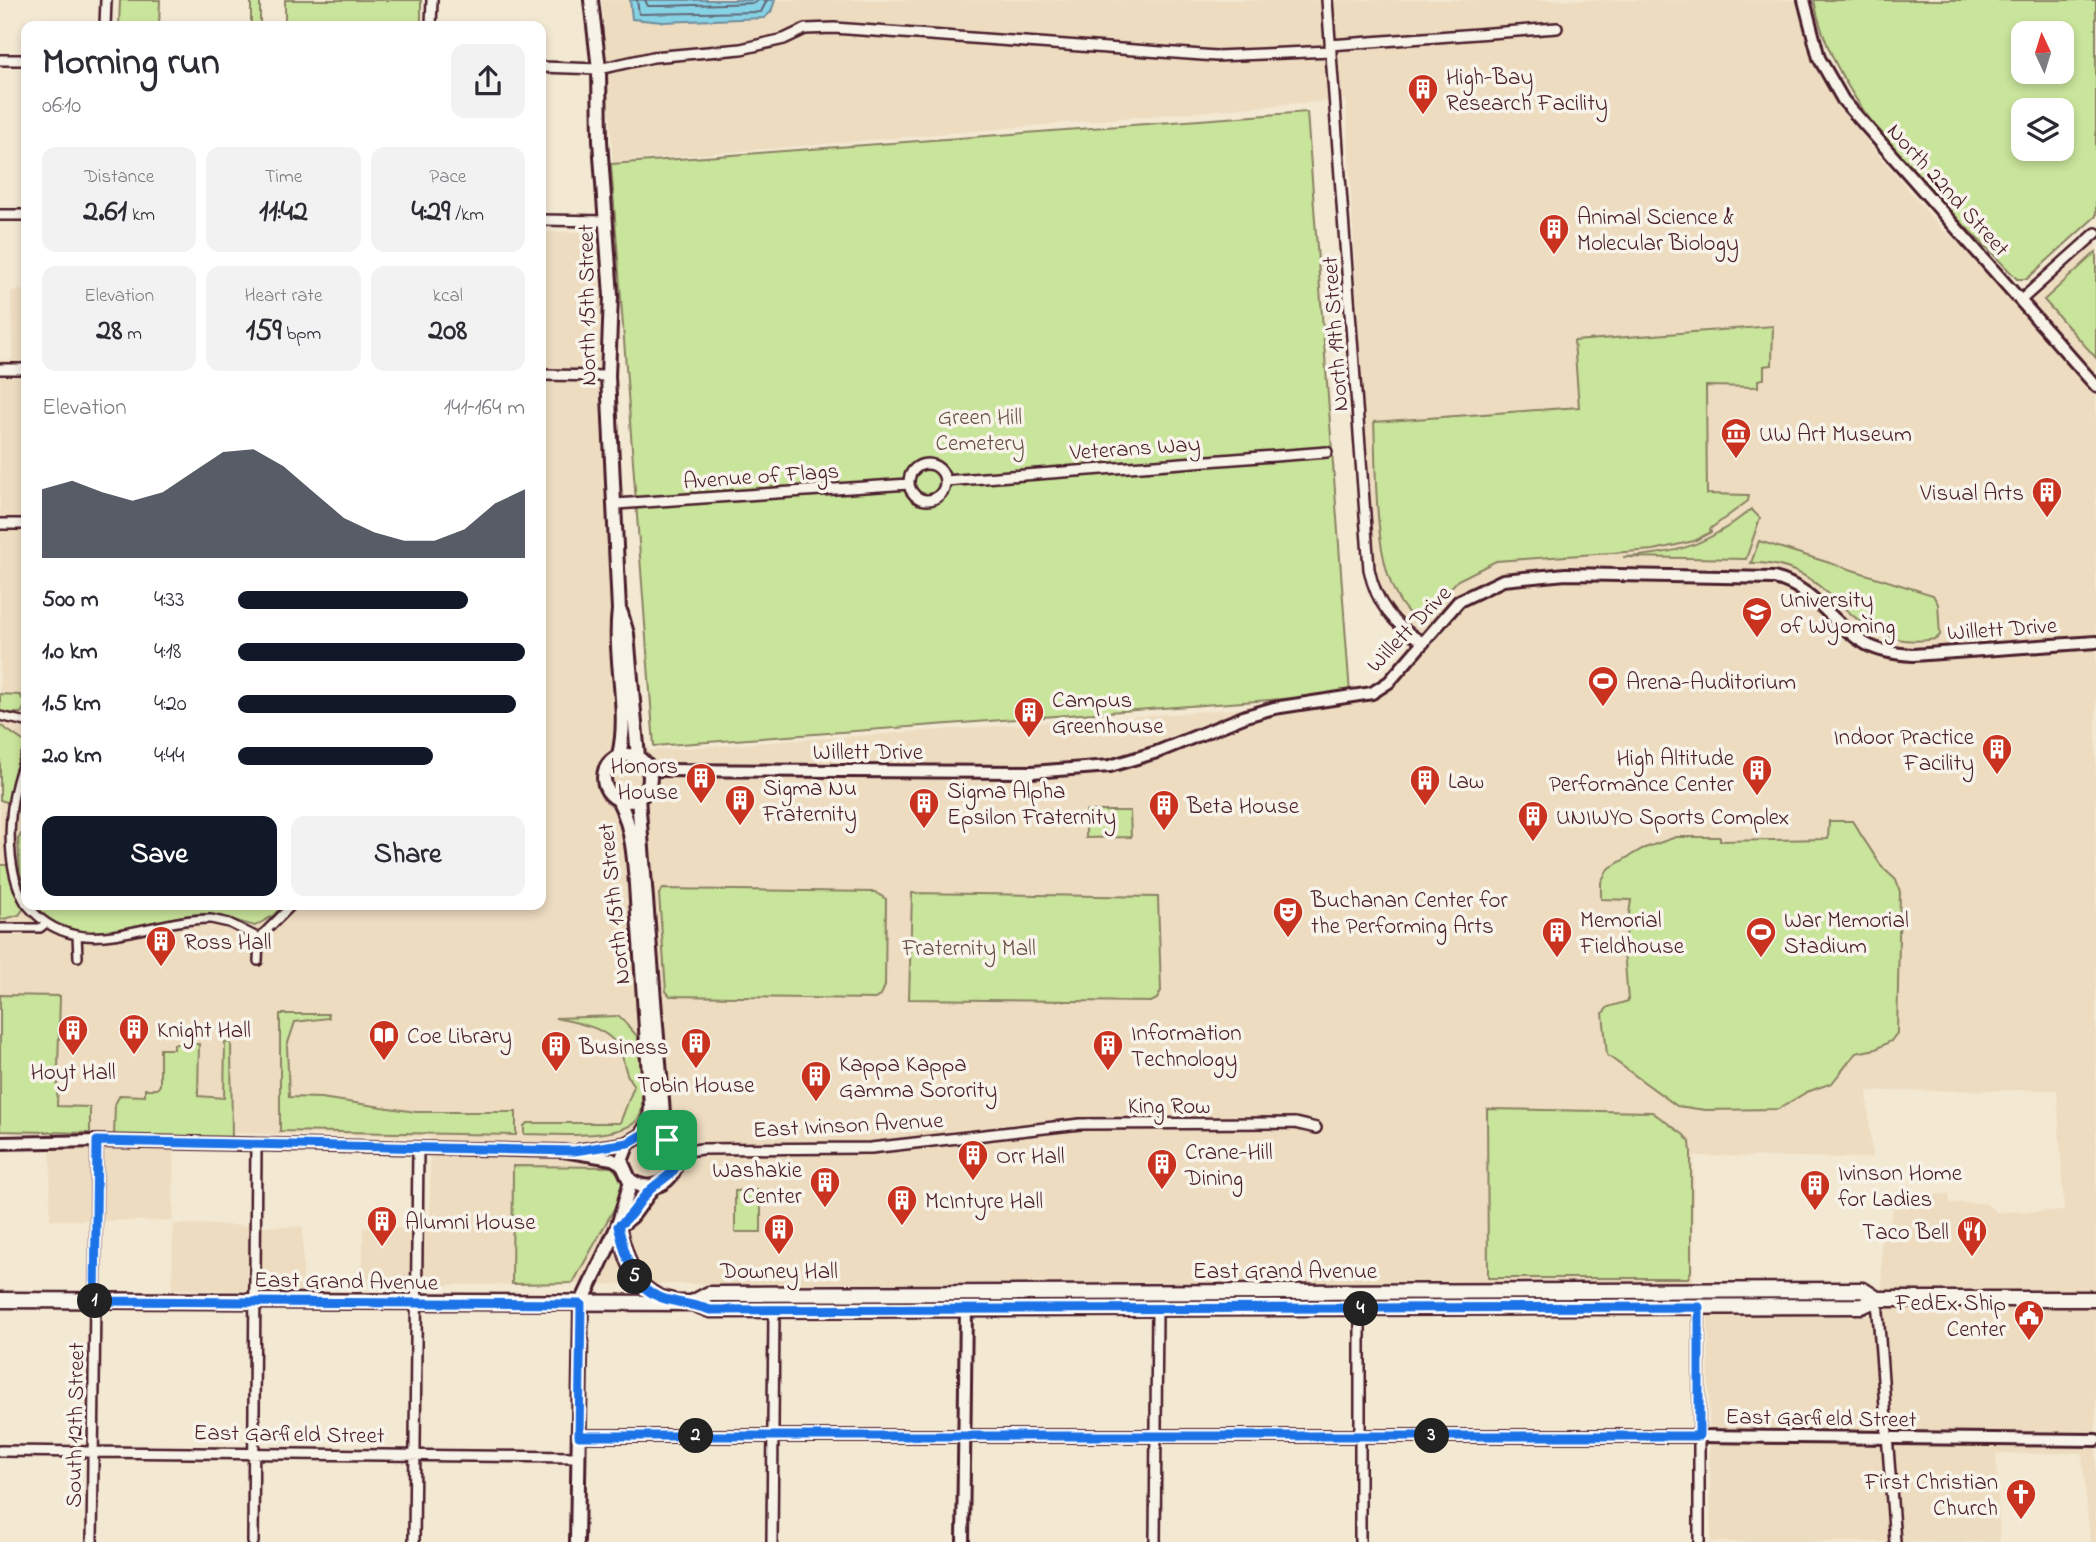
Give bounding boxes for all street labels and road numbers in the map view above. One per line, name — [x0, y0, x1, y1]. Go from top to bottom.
street label: North 22nd Street — [1878, 117, 2016, 265]
street label: North 15th Street — [571, 223, 606, 386]
street label: North 19th Street — [1315, 255, 1358, 413]
street label: Veterans Way — [1068, 428, 1202, 473]
street label: Avenue of Flags — [682, 456, 840, 500]
street label: Willett Drive — [1360, 578, 1460, 681]
street label: Willett Drive — [1946, 610, 2059, 651]
street label: Willett Drive — [813, 737, 924, 770]
street label: North 15th Street — [591, 821, 640, 986]
street label: King Row — [1128, 1091, 1210, 1125]
street label: East Ivinson Avenue — [752, 1105, 945, 1148]
street label: East Grand Avenue — [1193, 1256, 1378, 1289]
street label: East Grand Avenue — [254, 1264, 439, 1301]
street label: South 12th Street — [59, 1342, 94, 1508]
street label: East Garfield Street — [1725, 1401, 1917, 1438]
street label: East Garfield Street — [193, 1417, 385, 1454]

